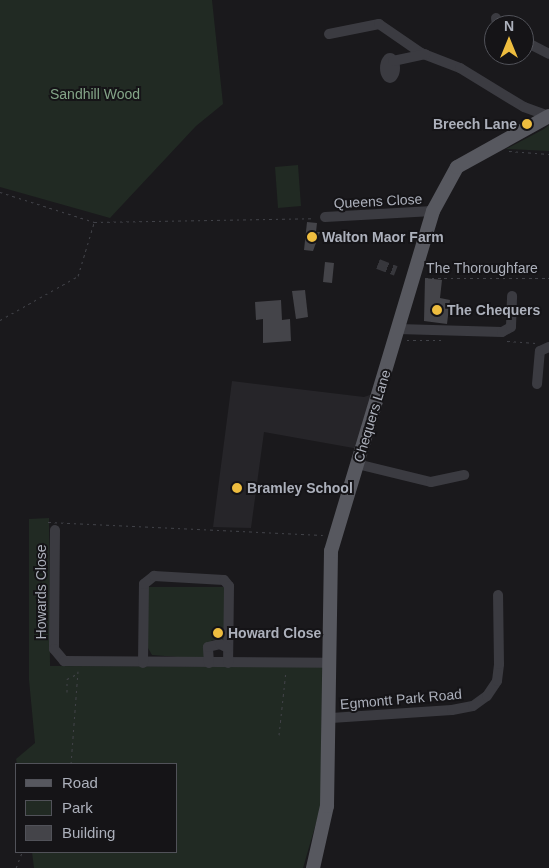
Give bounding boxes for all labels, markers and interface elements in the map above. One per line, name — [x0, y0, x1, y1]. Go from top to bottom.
north arrow — [484, 15, 534, 65]
text: N — [504, 18, 514, 34]
park label: Sandhill Wood — [50, 86, 140, 102]
place label: Breech Lane — [433, 116, 517, 132]
marker: Breech Lane — [521, 118, 533, 130]
street label: Queens Close — [333, 190, 423, 212]
place label: Walton Maor Farm — [322, 229, 444, 245]
marker: Walton Maor Farm — [306, 231, 318, 243]
street label: The Thoroughfare — [426, 260, 538, 276]
place label: The Chequers — [447, 302, 540, 318]
marker: The Chequers — [431, 304, 443, 316]
street label: Chequers Lane — [350, 368, 394, 464]
place label: Bramley School — [247, 480, 353, 496]
marker: Bramley School — [231, 482, 243, 494]
street label: Howards Close — [33, 545, 49, 639]
place label: Howard Close — [228, 625, 321, 641]
marker: Howard Close — [212, 627, 224, 639]
street label: Egmontt Park Road — [339, 685, 463, 713]
legend — [15, 763, 178, 853]
text: Road — [62, 774, 98, 791]
text: Park — [62, 799, 93, 816]
text: Building — [62, 824, 115, 841]

